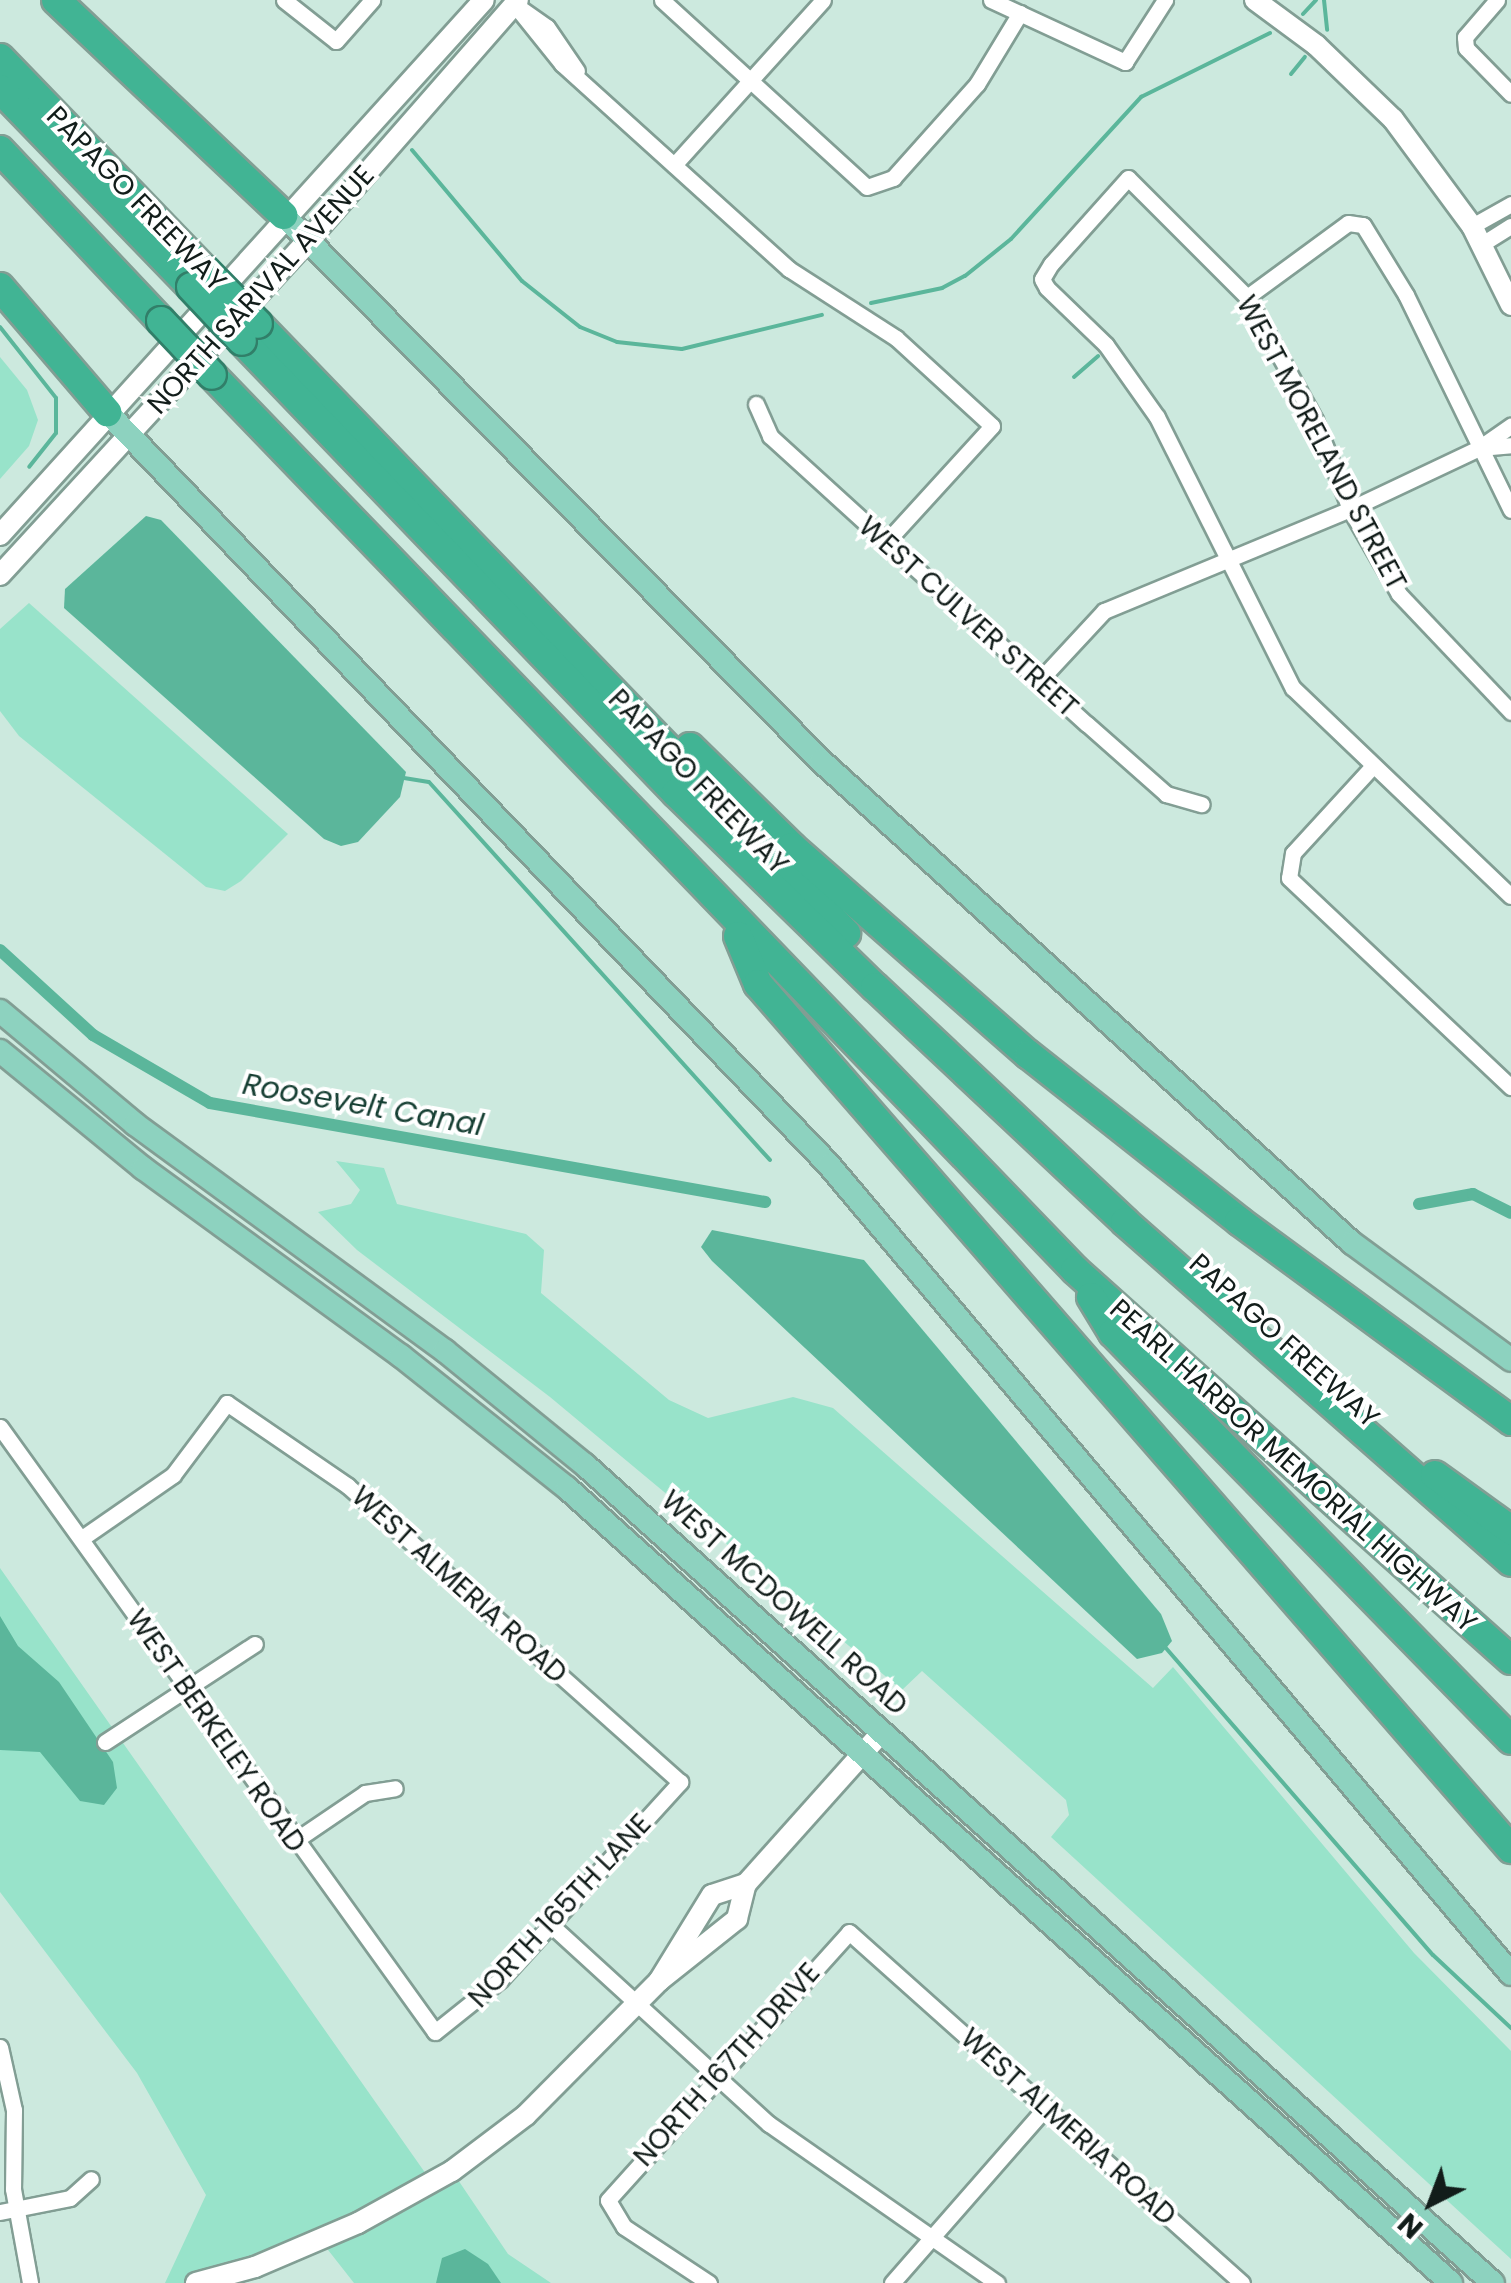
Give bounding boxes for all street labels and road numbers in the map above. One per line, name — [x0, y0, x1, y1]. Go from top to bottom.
street label: PAPAGO FREEWAY — [39, 100, 233, 298]
street label: NORTH SARIVAL AVENUE — [141, 159, 381, 421]
street label: WEST MORELAND STREET — [1229, 290, 1413, 596]
street label: WEST CULVER STREET — [851, 510, 1085, 724]
street label: PAPAGO FREEWAY — [601, 683, 795, 881]
street label: PAPAGO FREEWAY — [1182, 1247, 1386, 1435]
street label: PEARL HARBOR MEMORIAL HIGHWAY — [1103, 1292, 1483, 1640]
street label: WEST ALMERIA ROAD — [344, 1479, 574, 1691]
street label: WEST MCDOWELL ROAD — [654, 1484, 914, 1722]
street label: WEST BERKELEY ROAD — [120, 1603, 312, 1859]
street label: NORTH 165TH LANE — [462, 1807, 658, 2015]
street label: NORTH 167TH DRIVE — [627, 1957, 827, 2173]
street label: WEST ALMERIA ROAD — [953, 2021, 1183, 2233]

